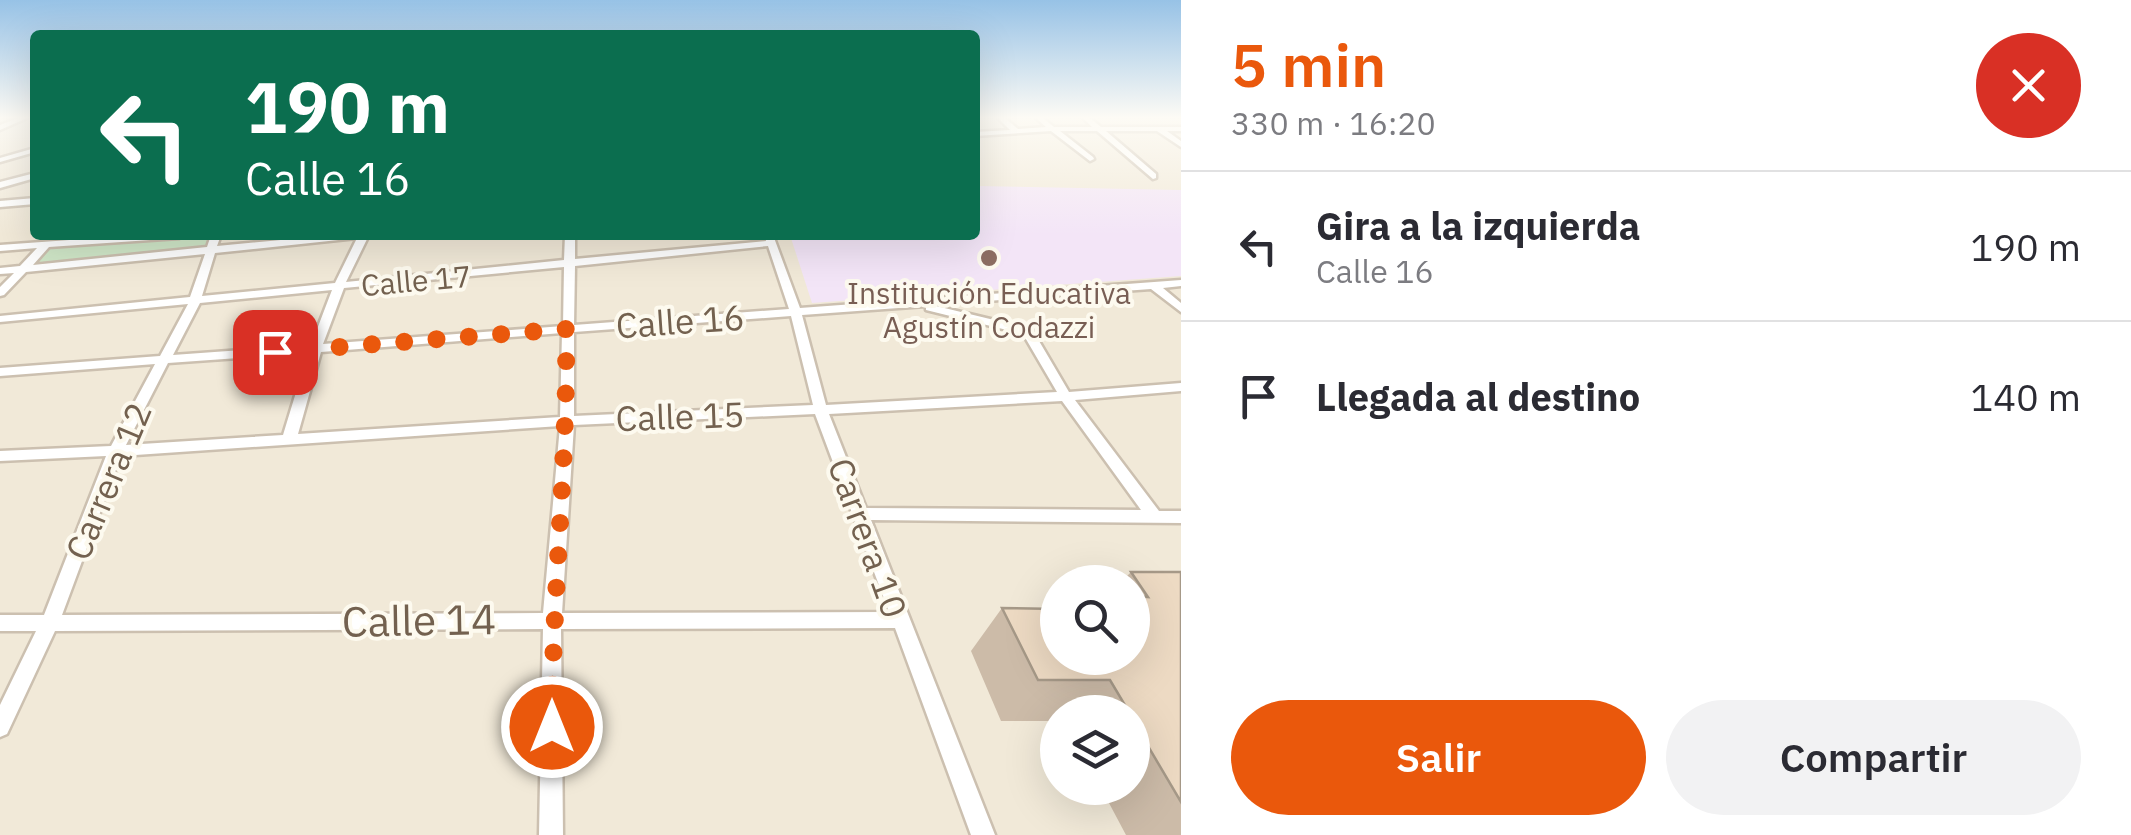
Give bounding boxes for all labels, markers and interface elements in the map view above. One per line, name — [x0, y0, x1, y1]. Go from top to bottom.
text: 5 min — [1231, 25, 1386, 104]
button: close — [1976, 33, 2081, 138]
text: 190 m — [245, 61, 450, 152]
icon: left — [80, 70, 210, 200]
text: 330 m · 16:20 — [1231, 102, 1436, 144]
text: Calle 16 — [245, 149, 411, 207]
text: Gira a la izquierda — [1316, 201, 1640, 250]
icon: left — [1231, 219, 1286, 274]
text: 190 m — [1970, 222, 2081, 271]
marker: Institución Educativa Agustín Codazzi — [978, 247, 1000, 269]
text: Calle 16 — [1316, 250, 1434, 292]
street label: Calle 17 — [359, 256, 473, 304]
place label: Institución Educativa Agustín Codazzi — [847, 273, 1131, 346]
street label: Calle 16 — [614, 294, 746, 348]
pin — [233, 310, 318, 395]
icon: arrive — [248, 325, 303, 380]
icon: arrive — [1231, 369, 1286, 424]
text: Llegada al destino — [1316, 372, 1640, 421]
text: 140 m — [1970, 372, 2081, 421]
street label: Calle 15 — [615, 391, 745, 441]
street label: Carrera 12 — [54, 395, 162, 567]
street label: Carrera 10 — [818, 452, 918, 624]
map controls — [1040, 565, 1150, 805]
button: search — [1040, 565, 1150, 675]
street label: Calle 14 — [341, 591, 497, 649]
position arrow — [500, 675, 604, 779]
button: layers — [1040, 695, 1150, 805]
button: Salir — [1231, 700, 1646, 815]
button: Compartir — [1666, 700, 2081, 815]

